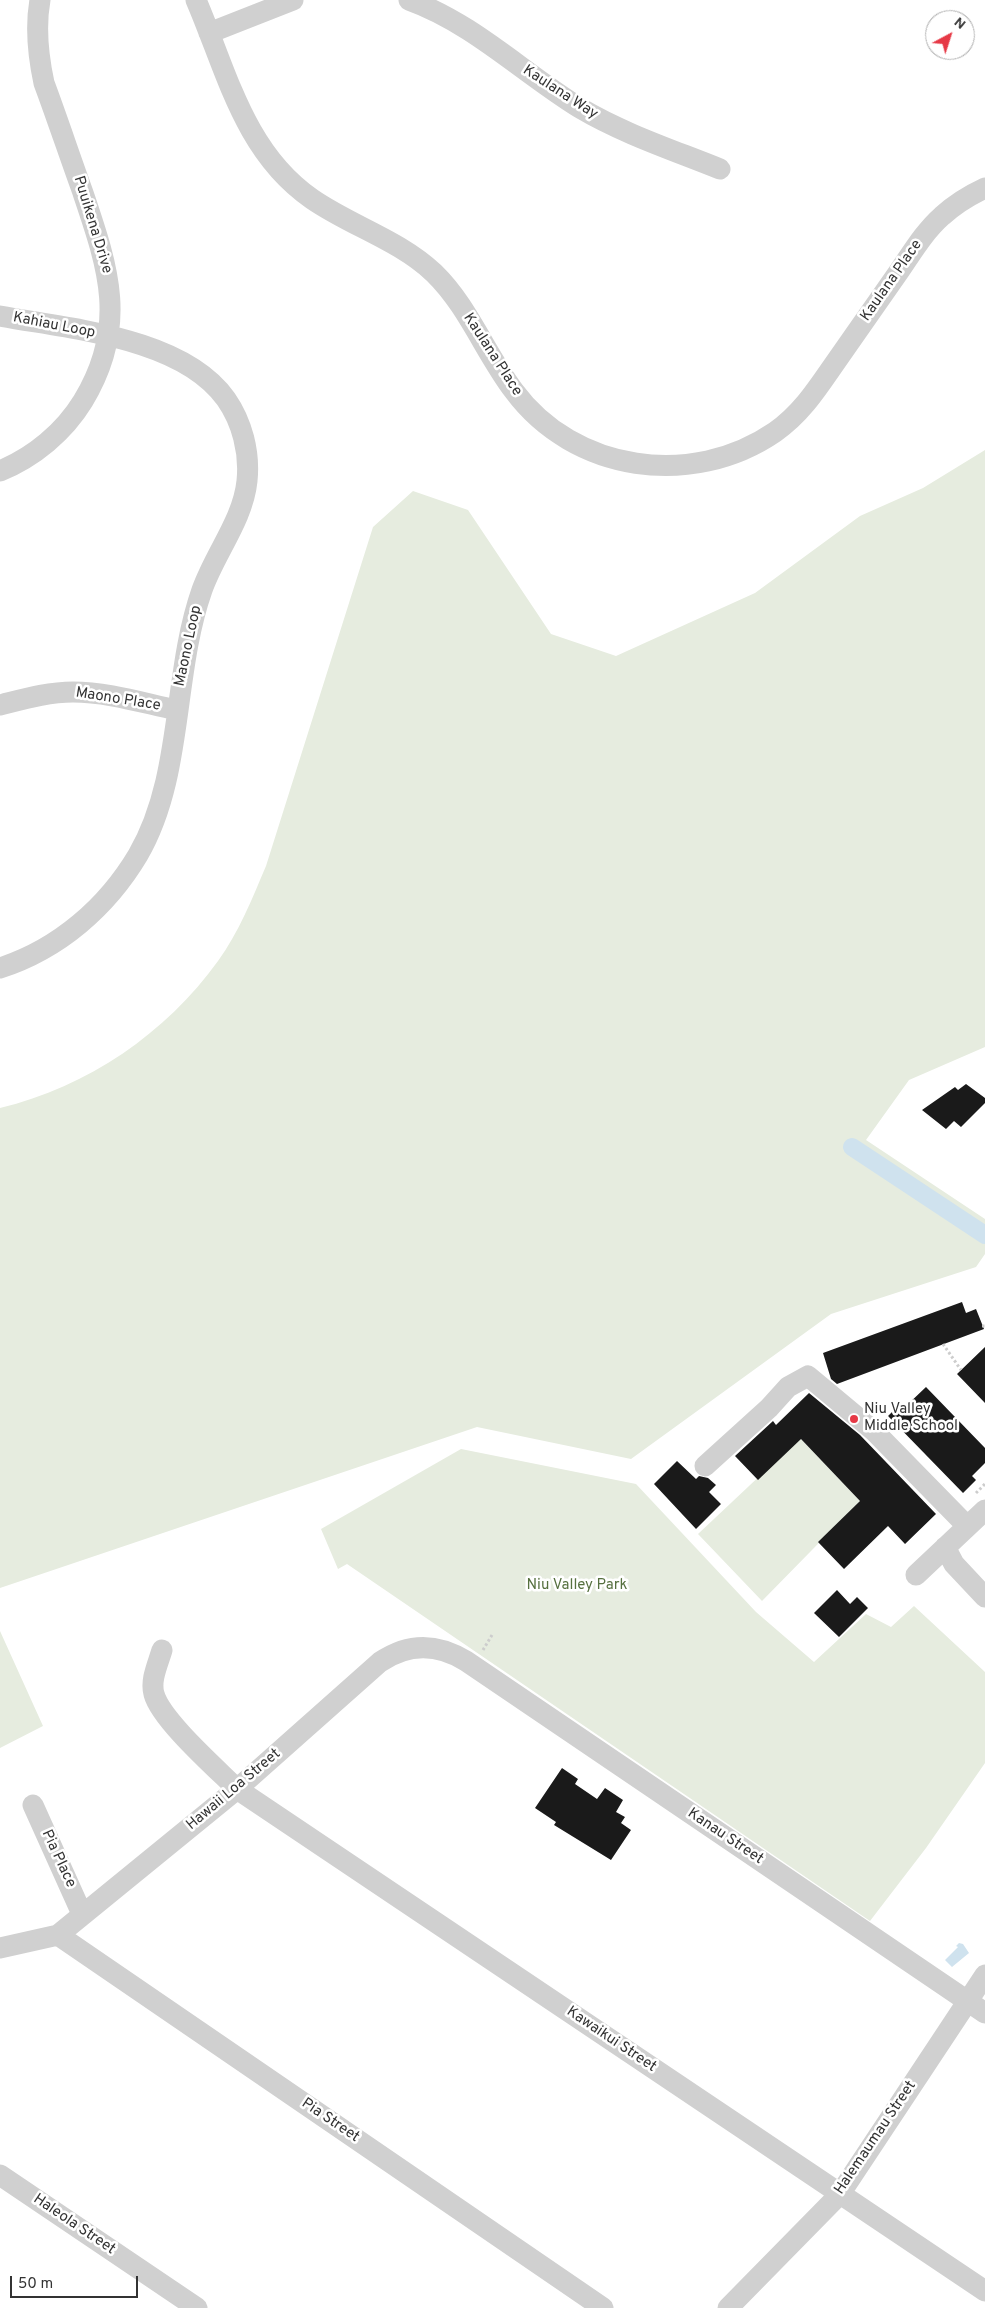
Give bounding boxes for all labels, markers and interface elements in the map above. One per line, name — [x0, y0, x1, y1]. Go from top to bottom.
north arrow — [925, 10, 975, 60]
text: N — [950, 14, 969, 34]
street label: Kaulana Way — [519, 62, 601, 124]
street label: Puuikena Drive — [69, 174, 115, 276]
street label: Kaulana Place — [857, 237, 927, 325]
street label: Kahiau Loop — [11, 309, 97, 343]
street label: Kaulana Place — [459, 310, 525, 400]
street label: Maono Loop — [172, 604, 206, 688]
street label: Maono Place — [74, 684, 162, 716]
place label: Niu Valley Middle School — [864, 1401, 958, 1436]
marker: Niu Valley Middle School — [848, 1413, 860, 1425]
park label: Niu Valley Park — [526, 1577, 628, 1595]
street label: Hawaii Loa Street — [183, 1745, 285, 1835]
street label: Kanau Street — [684, 1805, 766, 1869]
street label: Pia Place — [37, 1827, 79, 1891]
street label: Kawaikui Street — [563, 2003, 659, 2077]
street label: Halemaumau Street — [831, 2078, 921, 2198]
street label: Pia Street — [298, 2095, 362, 2147]
street label: Haleola Street — [29, 2191, 119, 2259]
scale bar — [12, 2266, 140, 2298]
text: 50 m — [18, 2275, 53, 2294]

